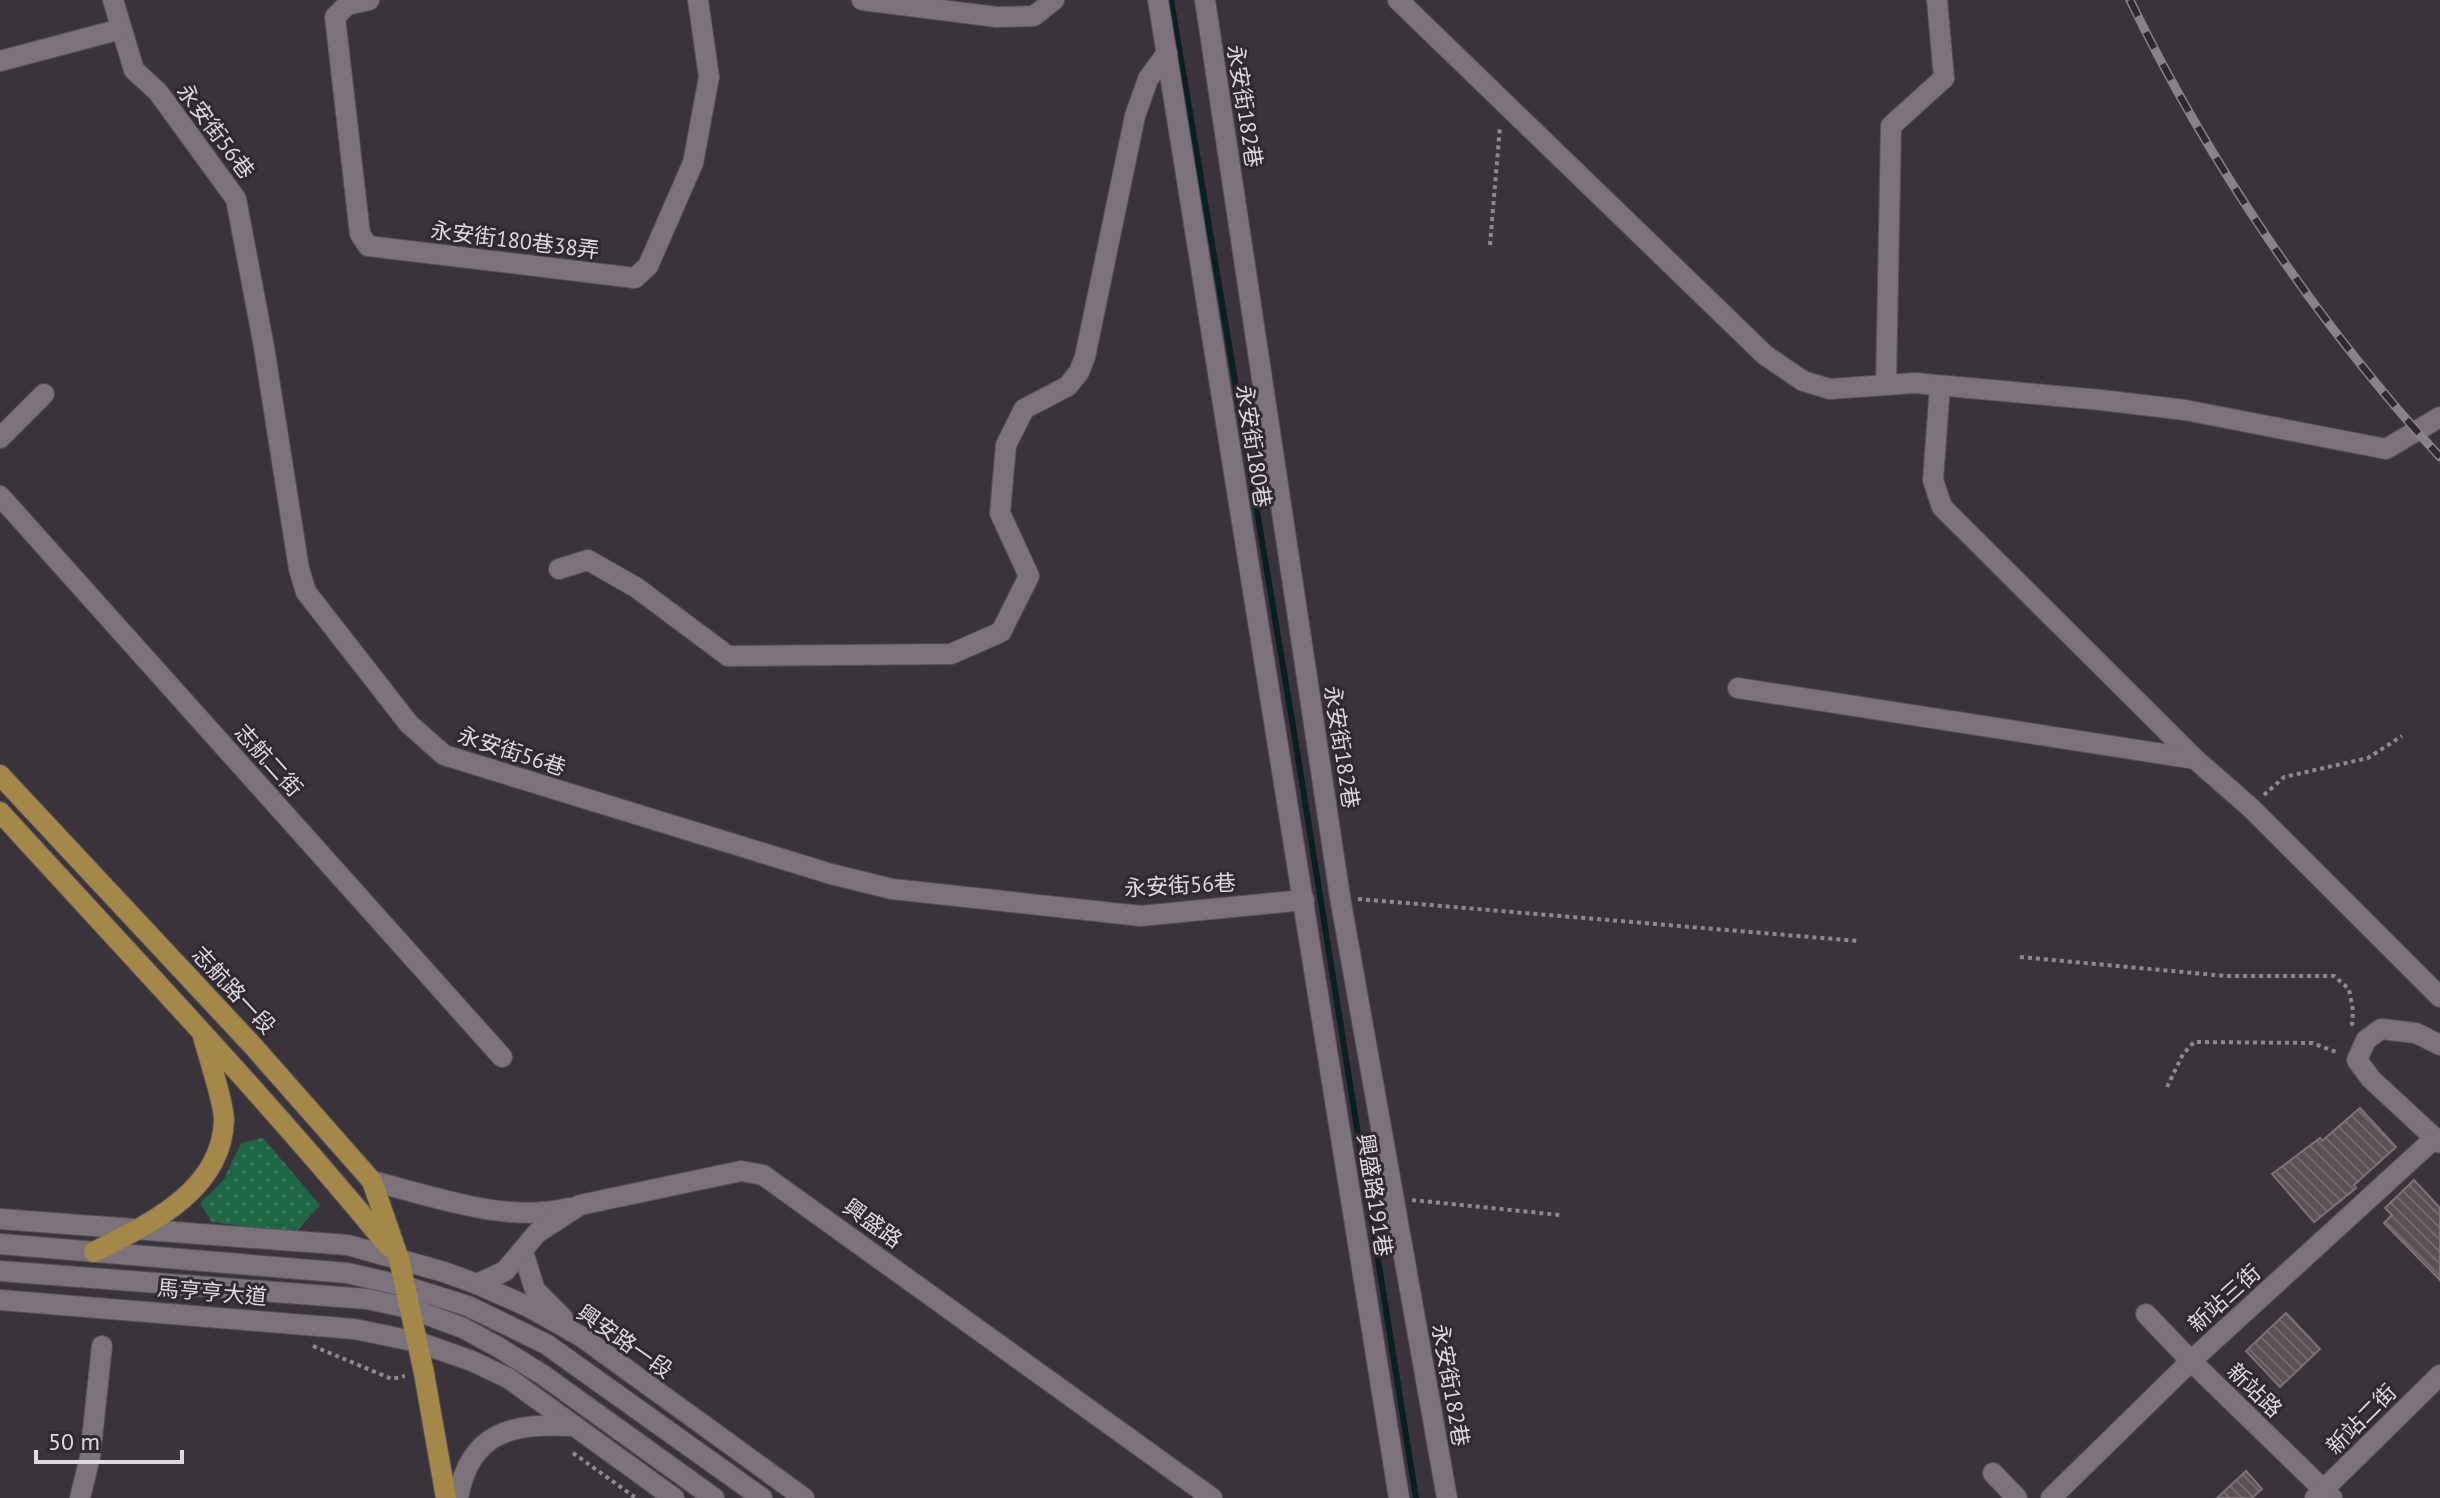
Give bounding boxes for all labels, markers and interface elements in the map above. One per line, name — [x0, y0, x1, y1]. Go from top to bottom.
street label: 永安街182巷 — [1221, 43, 1269, 169]
street label: 永安街56巷 — [171, 78, 261, 184]
street label: 永安街180巷38弄 — [429, 216, 601, 264]
street label: 永安街180巷 — [1230, 383, 1278, 509]
street label: 永安街182巷 — [1318, 684, 1366, 810]
street label: 志航二街 — [229, 718, 309, 802]
street label: 永安街56巷 — [454, 720, 570, 782]
street label: 永安街56巷 — [1123, 868, 1237, 902]
street label: 志航路一段 — [186, 940, 282, 1040]
street label: 興盛路191巷 — [1351, 1132, 1399, 1258]
street label: 興盛路 — [838, 1192, 908, 1254]
street label: 新站三街 — [2182, 1258, 2266, 1338]
street label: 馬亨亨大道 — [156, 1273, 268, 1311]
street label: 興安路一段 — [572, 1298, 678, 1384]
street label: 永安街182巷 — [1426, 1322, 1476, 1448]
street label: 新站路 — [2222, 1357, 2288, 1423]
street label: 新站二街 — [2320, 1378, 2402, 1460]
scale bar — [36, 1414, 182, 1464]
text: 50 m — [48, 1426, 100, 1457]

